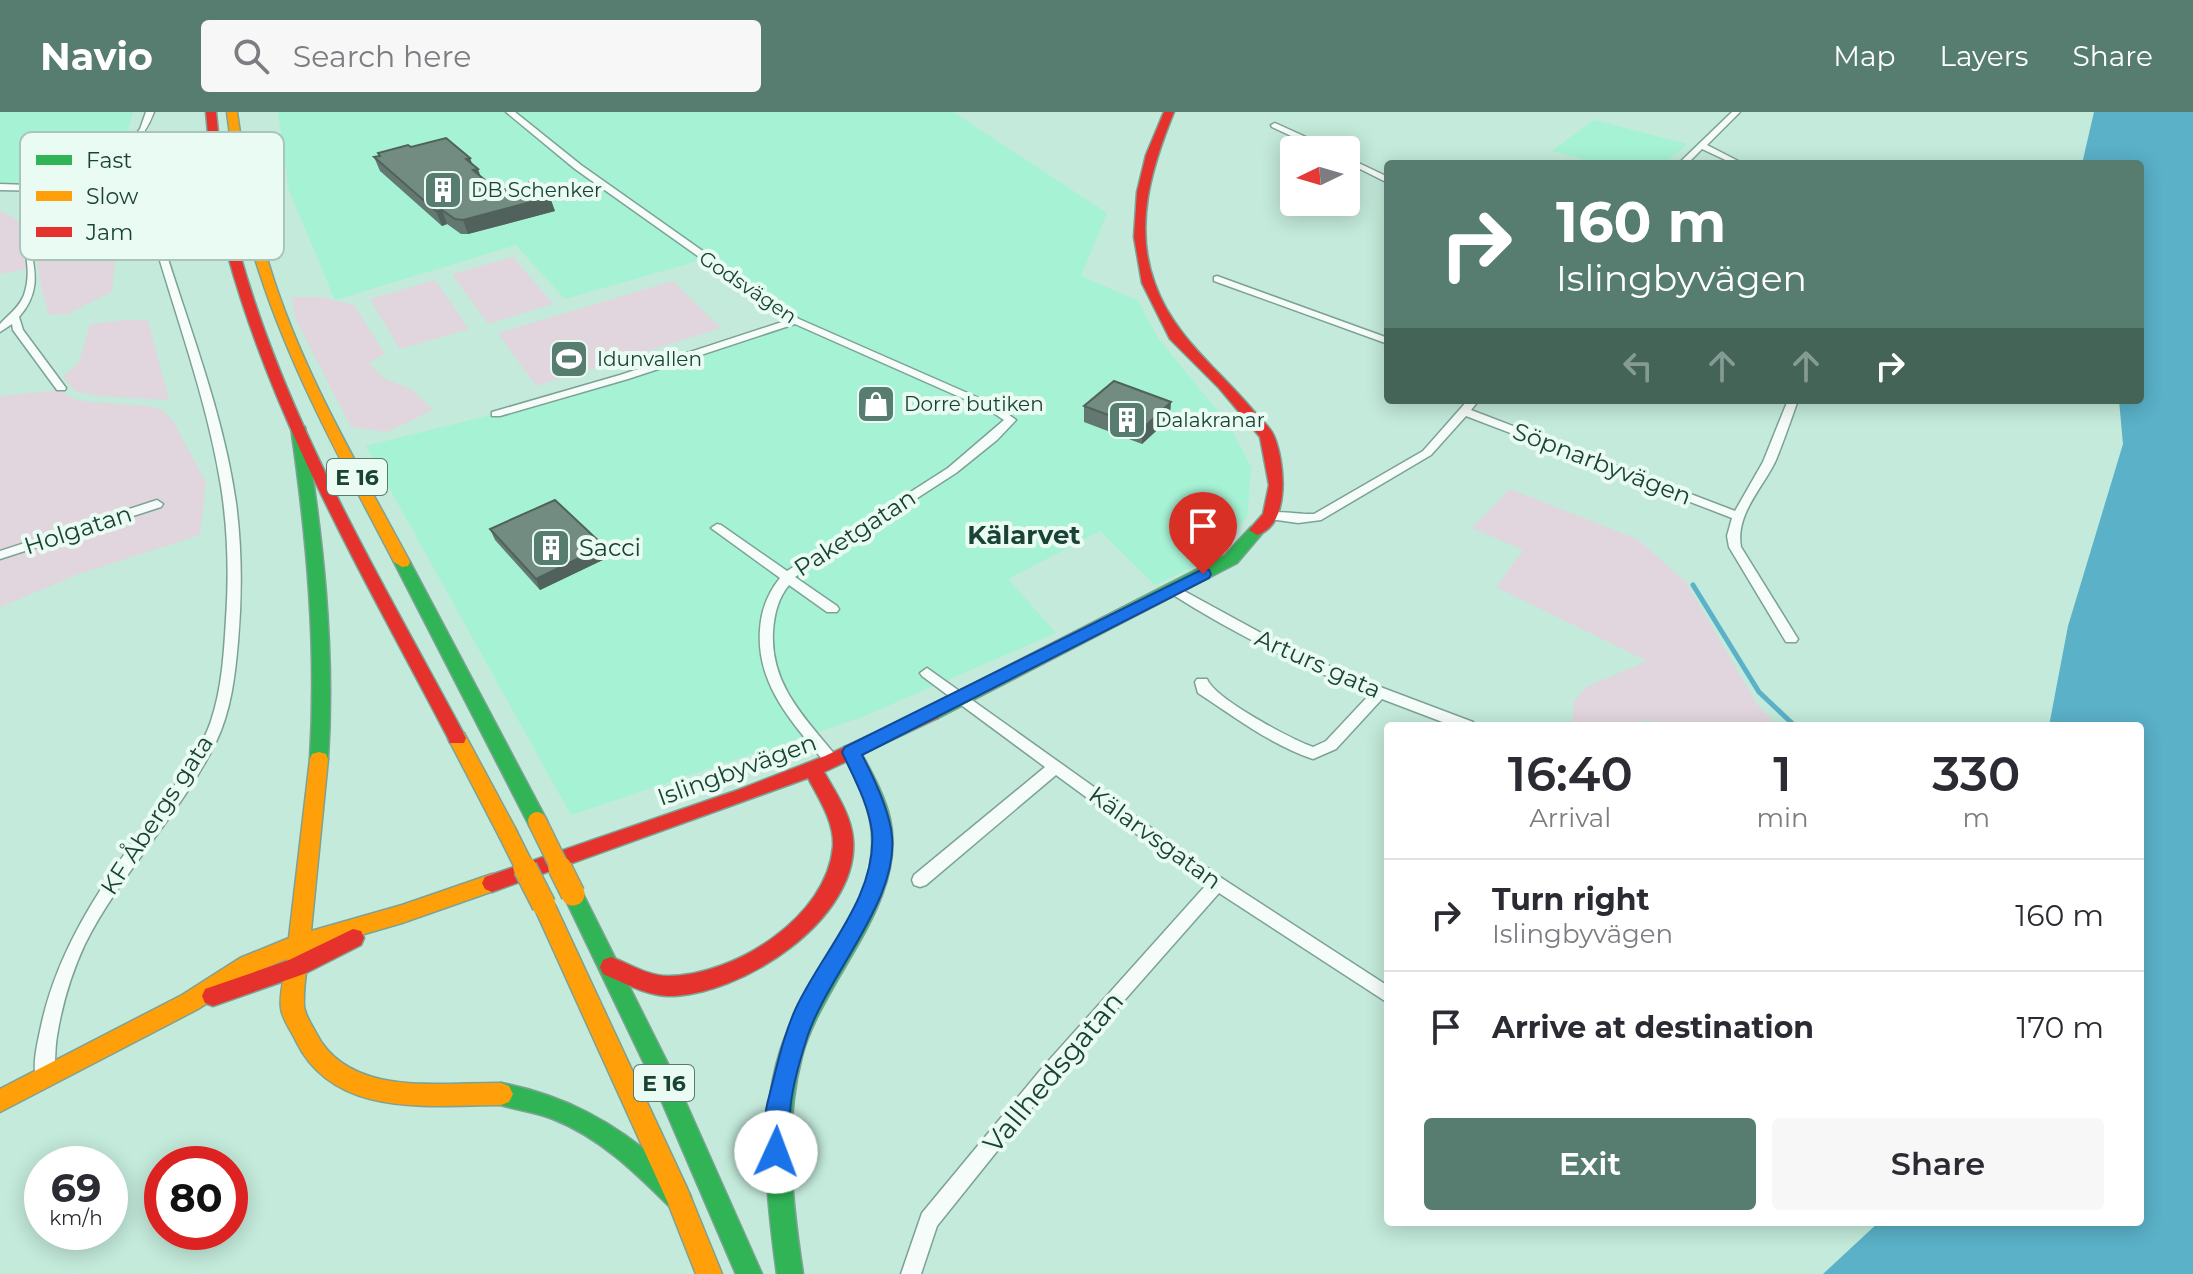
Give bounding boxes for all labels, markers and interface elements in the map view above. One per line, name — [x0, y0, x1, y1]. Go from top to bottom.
search box — [201, 20, 761, 92]
text: Navio — [40, 33, 153, 80]
icon: search — [229, 34, 273, 78]
text: Search here — [293, 38, 471, 75]
text: Map — [1833, 39, 1896, 73]
text: Layers — [1940, 39, 2029, 73]
text: Share — [2073, 39, 2153, 73]
legend — [20, 132, 284, 260]
north arrow — [1280, 136, 1360, 216]
map controls — [1280, 136, 1360, 216]
text: Fast — [86, 147, 132, 174]
building icon: DB Schenker — [422, 169, 464, 211]
place label: DB Schenker — [471, 178, 602, 202]
text: Slow — [86, 183, 139, 210]
text: 160 m — [1556, 188, 1726, 256]
icon: right — [1424, 192, 1528, 296]
text: Jam — [85, 219, 133, 246]
street label: Godsvägen — [695, 246, 801, 328]
text: Islingbyvägen — [1556, 256, 1807, 300]
sports icon: Idunvallen — [548, 338, 590, 380]
icon: left — [1616, 344, 1660, 388]
icon: ahead — [1700, 344, 1744, 388]
icon: ahead — [1784, 344, 1828, 388]
icon: right — [1868, 344, 1912, 388]
place label: Idunvallen — [597, 347, 702, 371]
shop icon: Dorre butiken — [855, 383, 897, 425]
place label: Dorre butiken — [904, 392, 1044, 416]
building icon: Dalakranar — [1106, 399, 1148, 441]
place label: Dalakranar — [1155, 408, 1265, 432]
street label: Söpnarbyvägen — [1509, 416, 1695, 511]
road number: E 16 — [327, 459, 387, 495]
street label: Paketgatan — [789, 483, 921, 583]
pin — [1169, 492, 1237, 574]
street label: Holgatan — [20, 499, 135, 561]
icon: arrive — [1181, 504, 1225, 548]
district label: Kälarvet — [967, 519, 1081, 551]
building icon: Sacci — [530, 527, 572, 569]
place label: Sacci — [579, 533, 641, 562]
street label: Arturs gata — [1251, 623, 1386, 704]
street label: Islingbyvägen — [653, 727, 820, 812]
street label: KF Åbergs gata — [94, 730, 219, 900]
text: 16:40 — [1508, 745, 1633, 803]
text: 1 — [1773, 745, 1792, 803]
text: 330 — [1932, 745, 2020, 803]
street label: Kälarvsgatan — [1084, 780, 1227, 895]
text: Arrival — [1529, 802, 1611, 834]
text: min — [1756, 802, 1809, 834]
text: m — [1962, 802, 1990, 834]
text: Turn right — [1492, 881, 1649, 918]
icon: right — [1424, 893, 1468, 937]
text: 160 m — [2015, 897, 2104, 934]
text: Islingbyvägen — [1492, 918, 1673, 950]
street label: Vallhedsgatan — [976, 984, 1130, 1160]
icon: arrive — [1424, 1005, 1468, 1049]
text: Arrive at destination — [1492, 1009, 1814, 1046]
text: 170 m — [2017, 1009, 2104, 1046]
road number: E 16 — [634, 1065, 694, 1101]
position arrow — [734, 1110, 818, 1194]
button: Exit — [1424, 1118, 1756, 1210]
button: Share — [1772, 1118, 2104, 1210]
speed limit sign: 80 — [144, 1146, 248, 1250]
text: 69 — [51, 1163, 101, 1212]
text: km/h — [49, 1206, 103, 1230]

